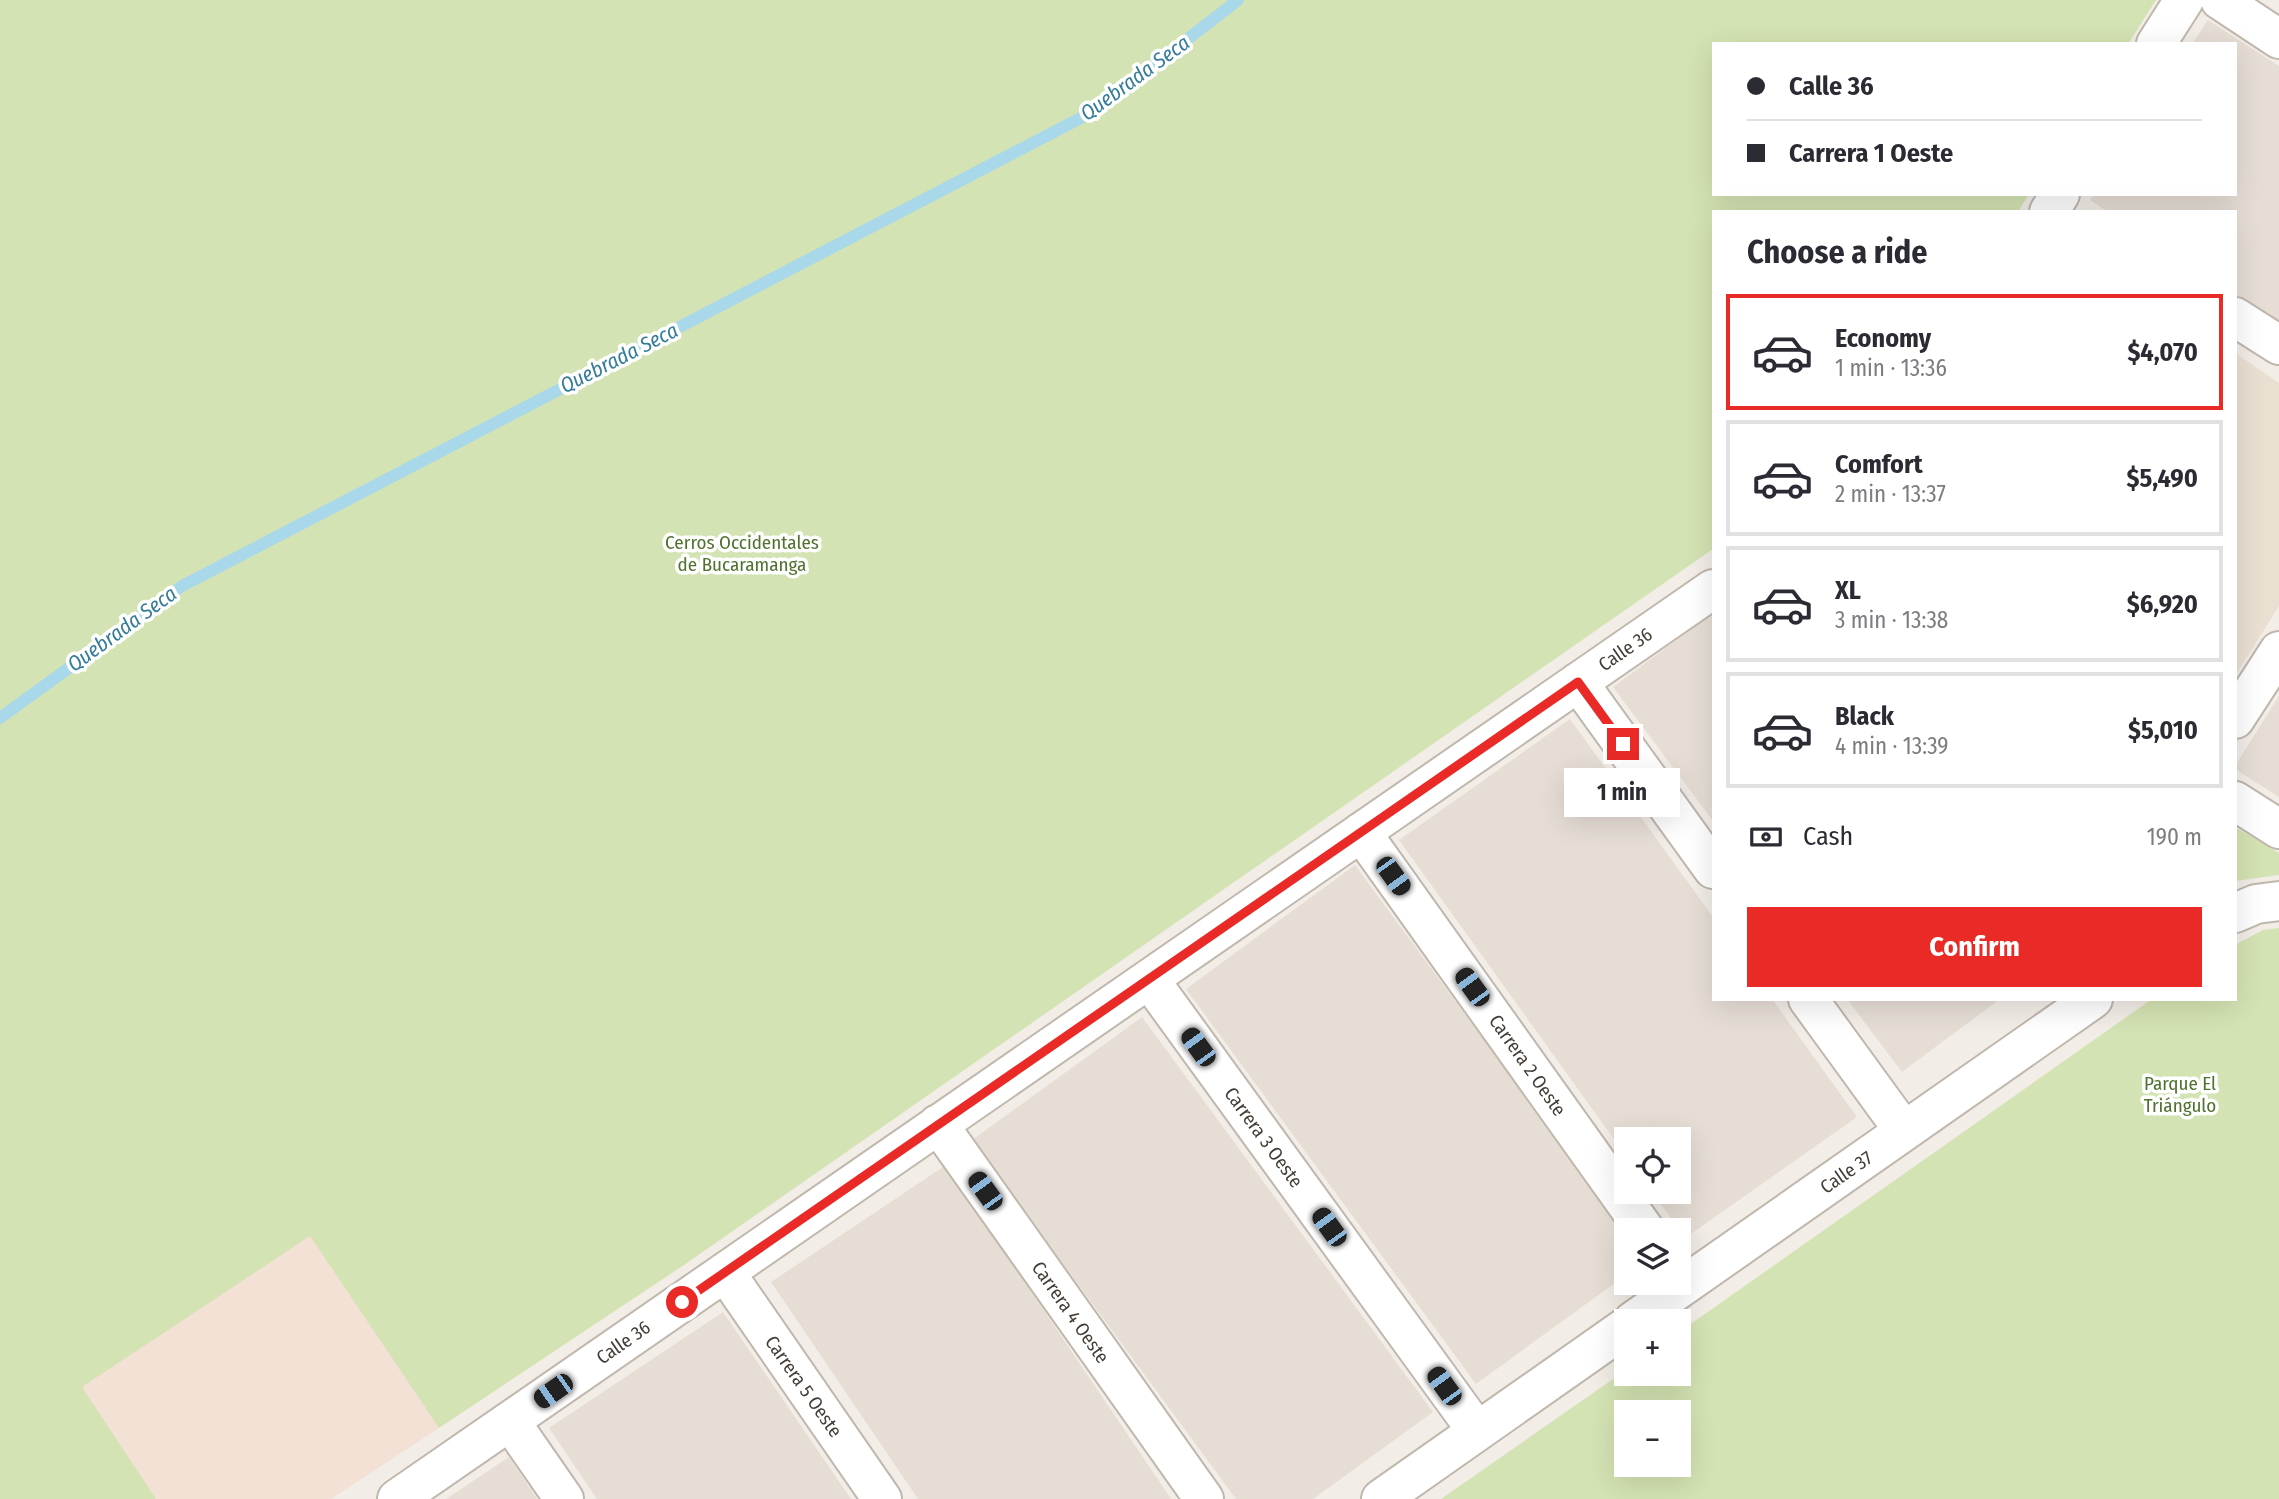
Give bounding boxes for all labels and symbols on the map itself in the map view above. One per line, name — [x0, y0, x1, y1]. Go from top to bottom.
water label: Quebrada Seca — [1075, 30, 1195, 126]
water label: Quebrada Seca — [556, 317, 682, 399]
park label: Cerros Occidentales de Bucaramanga — [665, 531, 819, 576]
water label: Quebrada Seca — [62, 581, 182, 677]
street label: Calle 36 — [1594, 623, 1657, 676]
route end — [1607, 728, 1639, 760]
callout: 1 min — [1565, 768, 1681, 818]
car — [1373, 853, 1414, 899]
car — [1452, 964, 1493, 1010]
street label: Carrera 2 Oeste — [1484, 1010, 1571, 1120]
car — [1178, 1024, 1219, 1070]
park label: Parque El Triángulo — [2144, 1072, 2216, 1117]
street label: Carrera 3 Oeste — [1219, 1083, 1308, 1192]
street label: Calle 37 — [1816, 1146, 1877, 1199]
car — [965, 1168, 1006, 1214]
car — [1309, 1204, 1350, 1250]
street label: Carrera 4 Oeste — [1027, 1257, 1114, 1368]
route start — [666, 1286, 698, 1318]
street label: Calle 36 — [592, 1316, 655, 1369]
street label: Carrera 5 Oeste — [760, 1331, 847, 1441]
car — [1424, 1363, 1465, 1409]
car — [530, 1370, 577, 1412]

